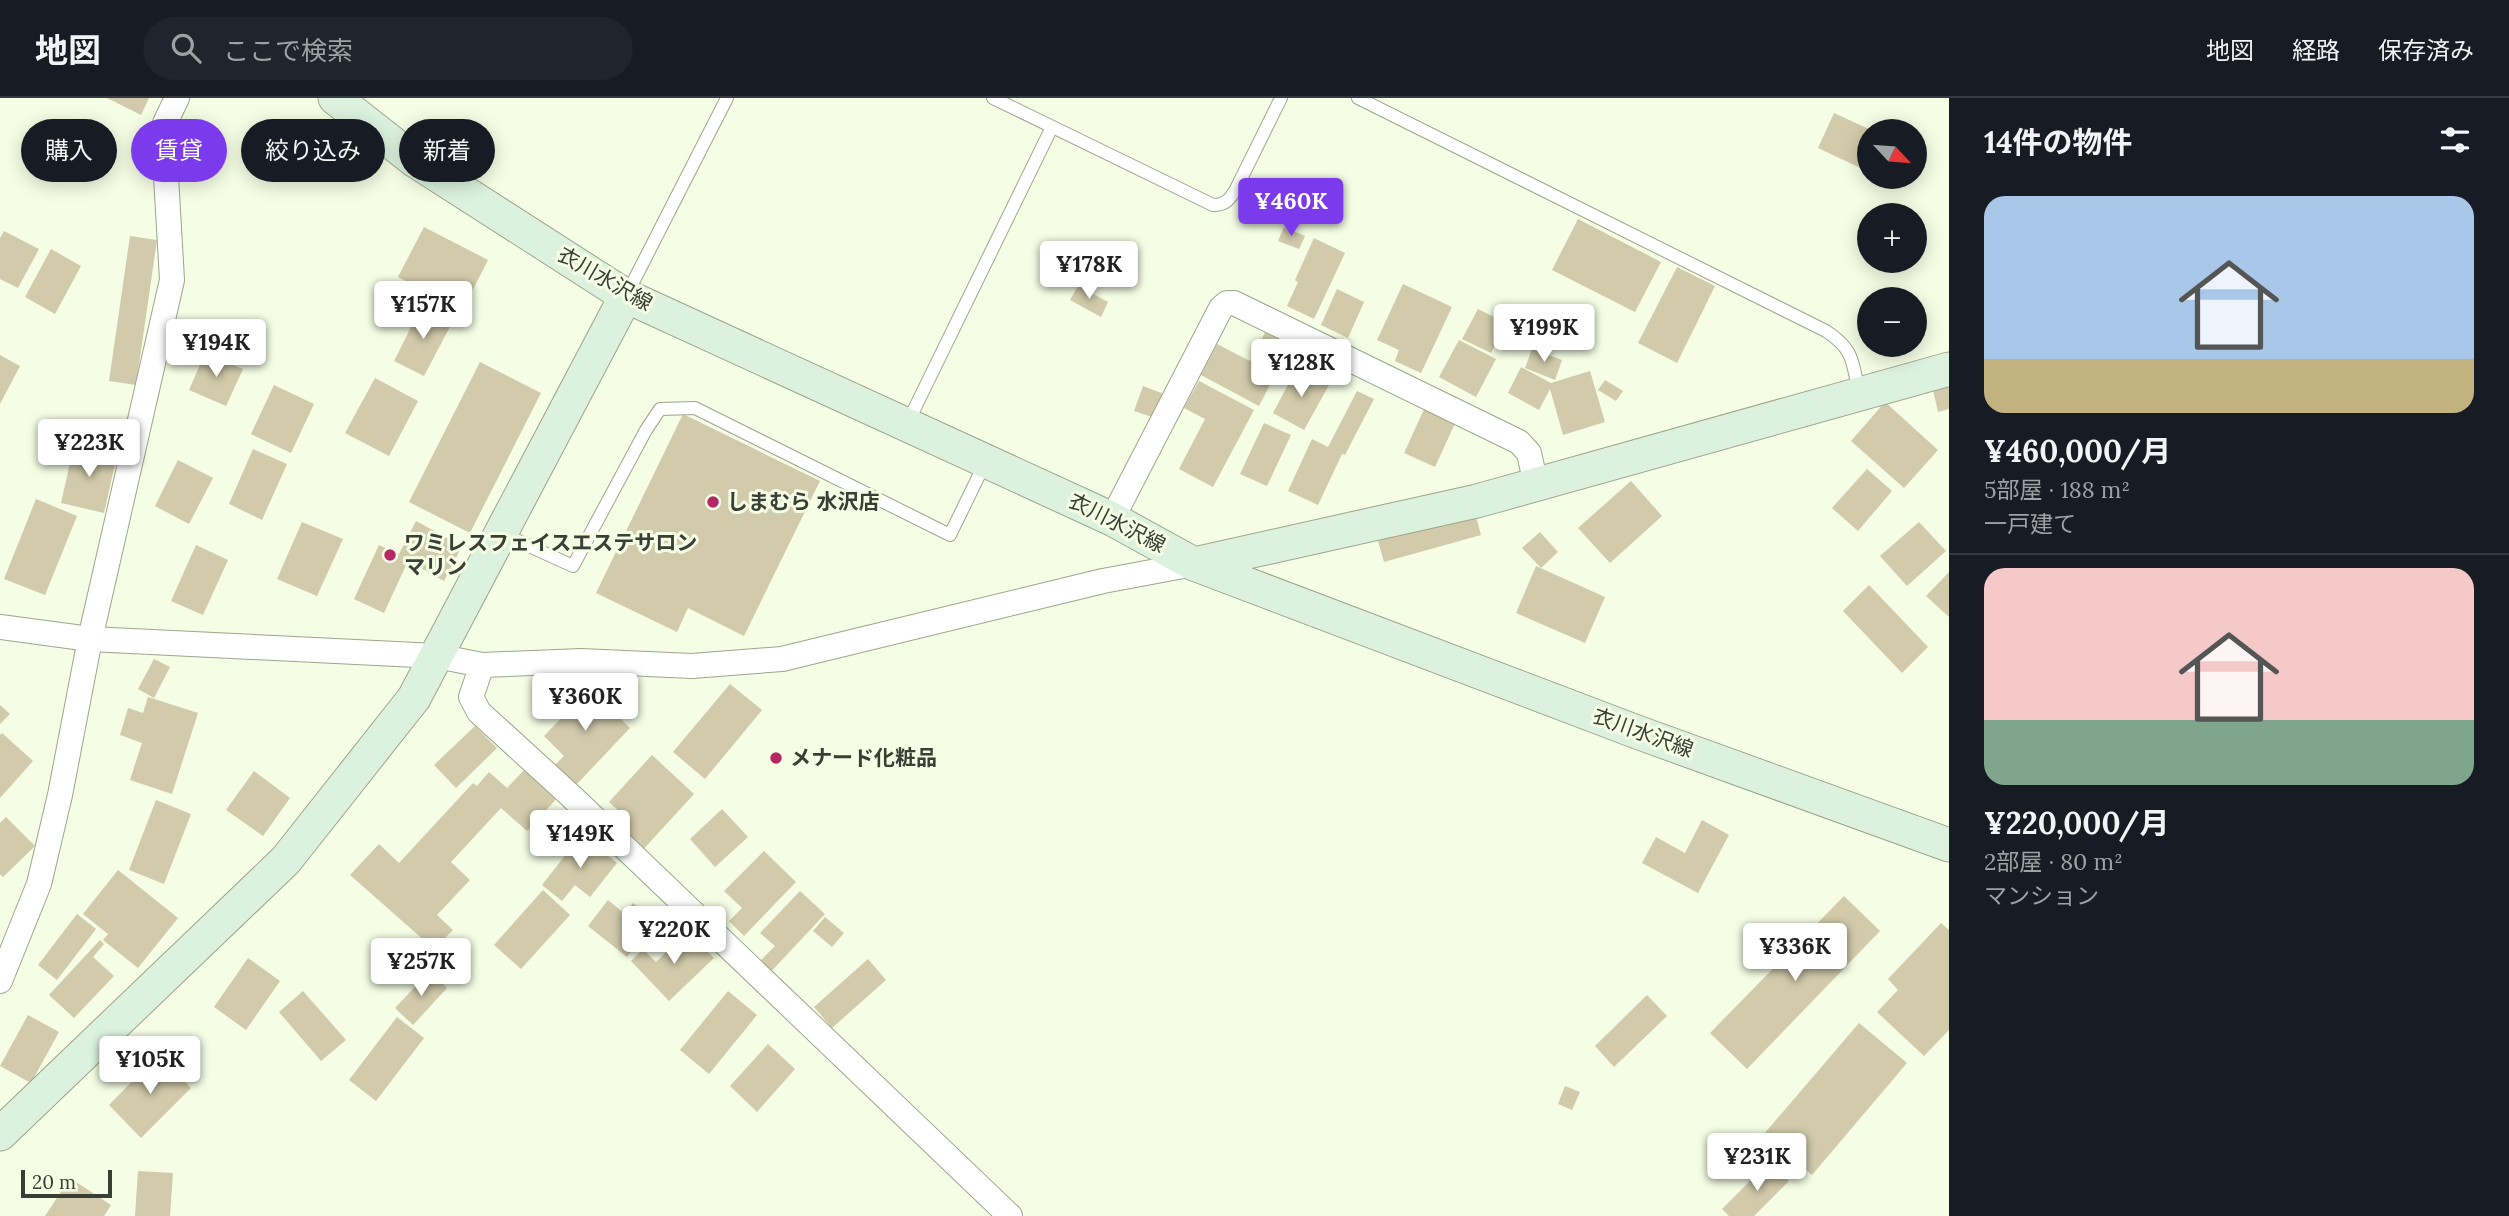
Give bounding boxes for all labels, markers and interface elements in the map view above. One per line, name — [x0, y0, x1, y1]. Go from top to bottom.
search box — [143, 17, 633, 80]
text: 地図 — [35, 29, 101, 71]
icon: search — [167, 29, 205, 67]
text: ここで検索 — [223, 34, 353, 67]
text: 地図 — [2206, 35, 2254, 66]
text: 経路 — [2292, 35, 2340, 66]
text: 保存済み — [2378, 35, 2474, 66]
chip: 購入 — [21, 119, 117, 182]
chip: 賃貸 — [131, 119, 227, 182]
chip: 絞り込み — [241, 119, 385, 182]
chip: 新着 — [399, 119, 495, 182]
north arrow — [1857, 119, 1927, 189]
map controls — [1857, 119, 1927, 357]
icon: filters — [2436, 121, 2474, 159]
text: 14件の物件 — [1984, 123, 2133, 161]
pin: ¥460K — [1242, 178, 1340, 238]
text: ¥460K — [1254, 186, 1328, 215]
button: + — [1857, 203, 1927, 273]
street label: 衣川水沢線 — [553, 241, 657, 317]
pin: ¥178K — [1040, 242, 1138, 301]
icon: home — [2166, 242, 2292, 368]
text: ¥178K — [1056, 249, 1122, 278]
pin: ¥157K — [374, 282, 472, 341]
button: − — [1857, 287, 1927, 357]
text: ¥157K — [390, 289, 456, 318]
pin: ¥199K — [1495, 304, 1593, 364]
text: ¥199K — [1510, 312, 1578, 341]
pin: ¥194K — [167, 320, 265, 379]
text: ¥194K — [182, 327, 250, 356]
pin: ¥128K — [1252, 340, 1350, 399]
text: ¥128K — [1267, 347, 1335, 376]
pin: ¥223K — [40, 420, 138, 479]
text: ¥223K — [54, 427, 124, 456]
text: ¥460,000/月 — [1984, 432, 2171, 470]
text: 5部屋 · 188 m² — [1984, 475, 2130, 504]
street label: 衣川水沢線 — [1064, 487, 1170, 558]
place label: しまむら 水沢店 — [727, 488, 880, 515]
marker: しまむら 水沢店 — [705, 494, 721, 510]
text: 一戸建て — [1984, 509, 2076, 538]
place label: ワミレスフェイスエステサロン マリン — [404, 529, 697, 580]
marker: ワミレスフェイスエステサロン マリン — [382, 547, 398, 563]
icon: home — [2166, 614, 2292, 740]
pin: ¥360K — [536, 674, 634, 733]
text: ¥360K — [548, 681, 622, 710]
street label: 衣川水沢線 — [1589, 702, 1697, 763]
place label: メナード化粧品 — [790, 744, 937, 771]
marker: メナード化粧品 — [768, 750, 784, 766]
text: ¥220,000/月 — [1984, 804, 2170, 842]
pin: ¥149K — [531, 810, 629, 870]
text: ¥149K — [546, 818, 614, 847]
text: 2部屋 · 80 m² — [1984, 847, 2123, 876]
text: マンション — [1984, 881, 2099, 910]
pin: ¥220K — [625, 906, 723, 966]
text: ¥220K — [638, 914, 710, 943]
pin: ¥336K — [1746, 924, 1844, 983]
text: ¥336K — [1759, 931, 1831, 960]
pin: ¥257K — [372, 939, 470, 998]
text: ¥257K — [387, 946, 455, 975]
pin: ¥105K — [101, 1037, 199, 1096]
text: ¥105K — [115, 1044, 185, 1073]
pin: ¥231K — [1708, 1134, 1806, 1193]
text: ¥231K — [1723, 1141, 1791, 1170]
scale bar — [21, 1167, 112, 1199]
text: 20 m — [32, 1170, 76, 1194]

